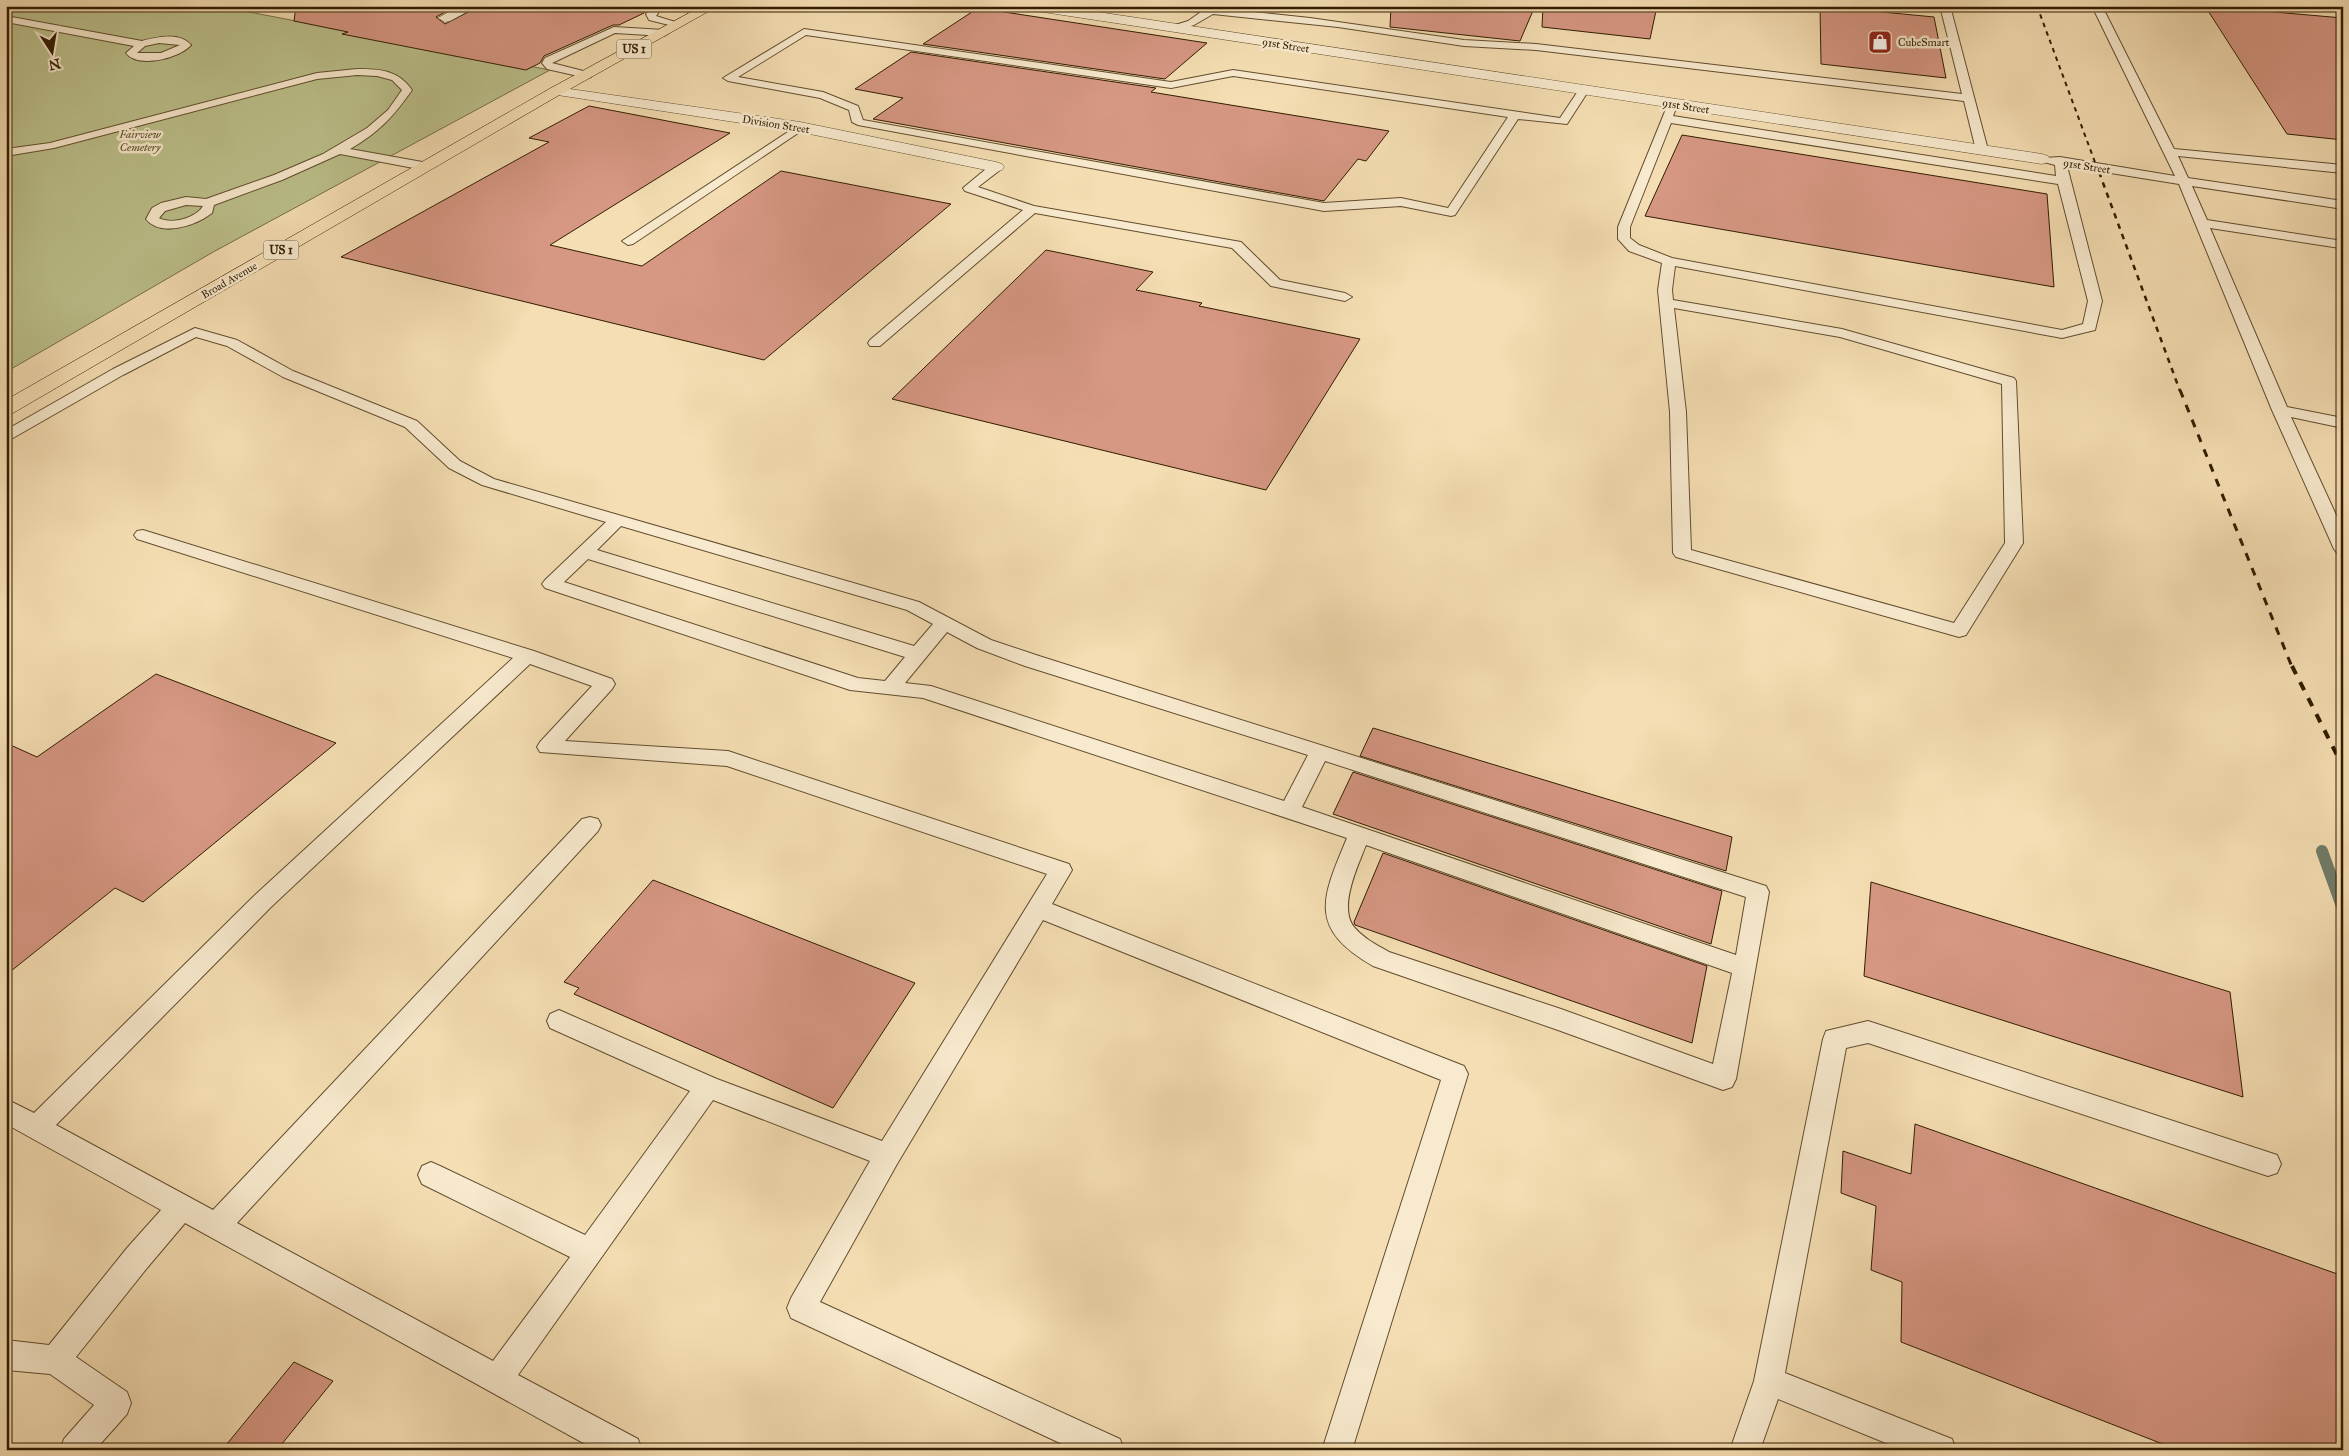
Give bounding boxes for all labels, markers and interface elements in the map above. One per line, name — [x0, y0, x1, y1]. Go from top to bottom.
north arrow — [28, 28, 78, 78]
shop icon: CubeSmart — [1867, 29, 1893, 55]
street label: 91st Street — [1261, 35, 1311, 56]
place label: CubeSmart — [1898, 36, 1950, 49]
road number: US 1 — [616, 40, 652, 59]
text: N — [47, 55, 62, 74]
street label: 91st Street — [1661, 96, 1711, 117]
street label: Division Street — [741, 113, 811, 136]
park label: Fairview Cemetery — [118, 128, 161, 154]
street label: 91st Street — [2062, 156, 2112, 177]
road number: US 1 — [264, 240, 298, 260]
street label: Broad Avenue — [199, 259, 260, 302]

